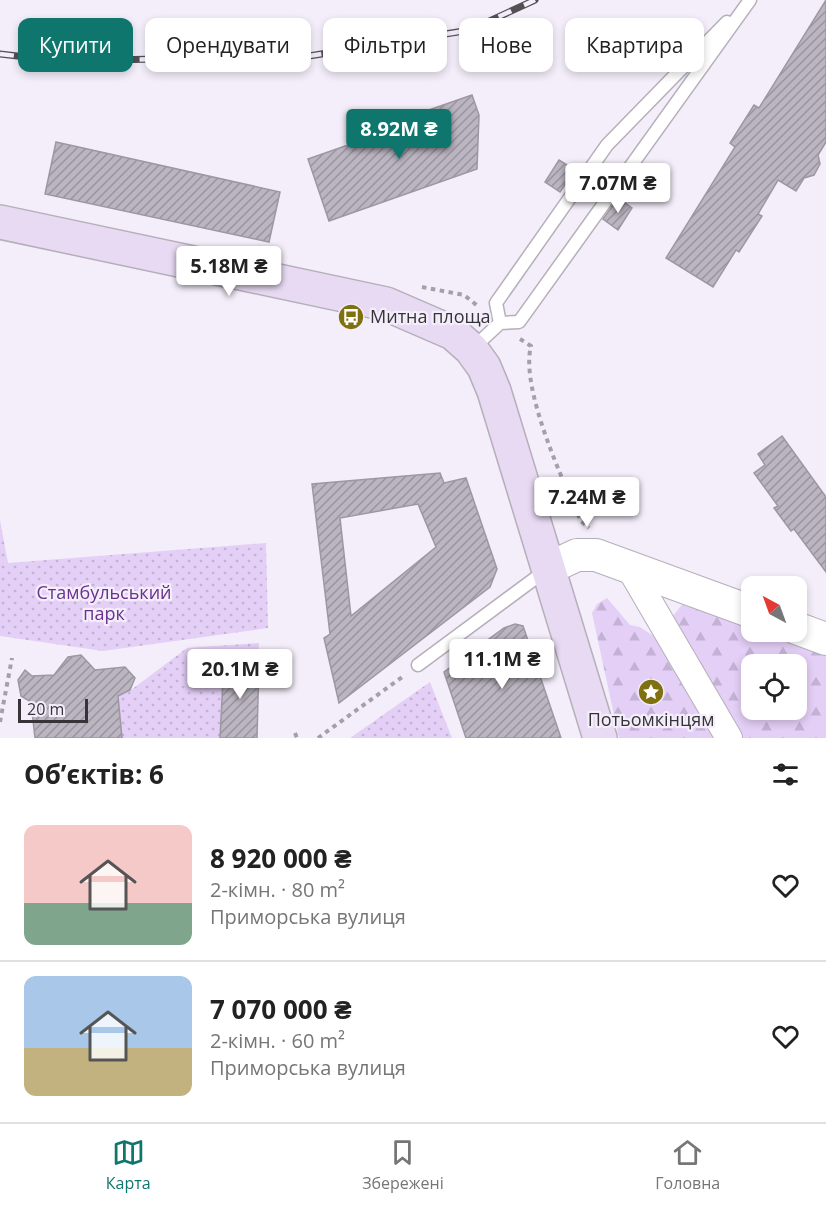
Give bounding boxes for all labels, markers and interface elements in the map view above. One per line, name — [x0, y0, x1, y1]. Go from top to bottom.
chip: Купити — [18, 18, 133, 72]
chip: Орендувати — [145, 18, 311, 72]
chip: Фільтри — [323, 18, 447, 72]
chip: Нове — [459, 18, 553, 72]
chip: Квартира — [565, 18, 704, 72]
pin: 8.92M ₴ — [344, 109, 454, 160]
text: 8.92M ₴ — [360, 115, 438, 142]
pin: 7.07M ₴ — [563, 163, 673, 214]
text: 7.07M ₴ — [579, 169, 657, 196]
pin: 5.18M ₴ — [174, 246, 284, 297]
text: 5.18M ₴ — [190, 252, 268, 279]
bus stop icon: Митна площа — [336, 302, 366, 332]
place label: Митна площа — [370, 304, 491, 328]
pin: 7.24M ₴ — [532, 477, 642, 528]
text: 7.24M ₴ — [548, 483, 626, 510]
north arrow — [741, 576, 807, 642]
map controls — [741, 576, 807, 720]
park label: Стамбульський парк — [36, 580, 172, 625]
pin: 11.1M ₴ — [447, 639, 557, 690]
text: 11.1M ₴ — [463, 645, 541, 672]
pin: 20.1M ₴ — [185, 649, 295, 700]
button: locate — [741, 654, 807, 720]
text: 20.1M ₴ — [201, 655, 279, 682]
place icon: Потьомкінцям — [636, 677, 666, 707]
scale bar — [18, 696, 88, 724]
text: 20 m — [27, 698, 64, 720]
place label: Потьомкінцям — [588, 707, 714, 731]
text: Об’єктів: 6 — [24, 756, 164, 792]
icon: filters — [769, 758, 802, 791]
text: 8 920 000 ₴ — [210, 840, 352, 876]
icon: home — [72, 849, 144, 921]
icon: heart — [769, 869, 802, 902]
text: 2-кімн. · 80 m² — [210, 876, 345, 903]
text: Приморська вулиця — [210, 903, 406, 930]
text: 7 070 000 ₴ — [210, 991, 352, 1027]
icon: home — [72, 1000, 144, 1072]
icon: heart — [769, 1020, 802, 1053]
text: 2-кімн. · 60 m² — [210, 1027, 345, 1054]
text: Приморська вулиця — [210, 1054, 406, 1081]
tab: Карта — [106, 1136, 151, 1194]
tab: Збережені — [362, 1136, 444, 1194]
tab: Головна — [655, 1136, 720, 1194]

